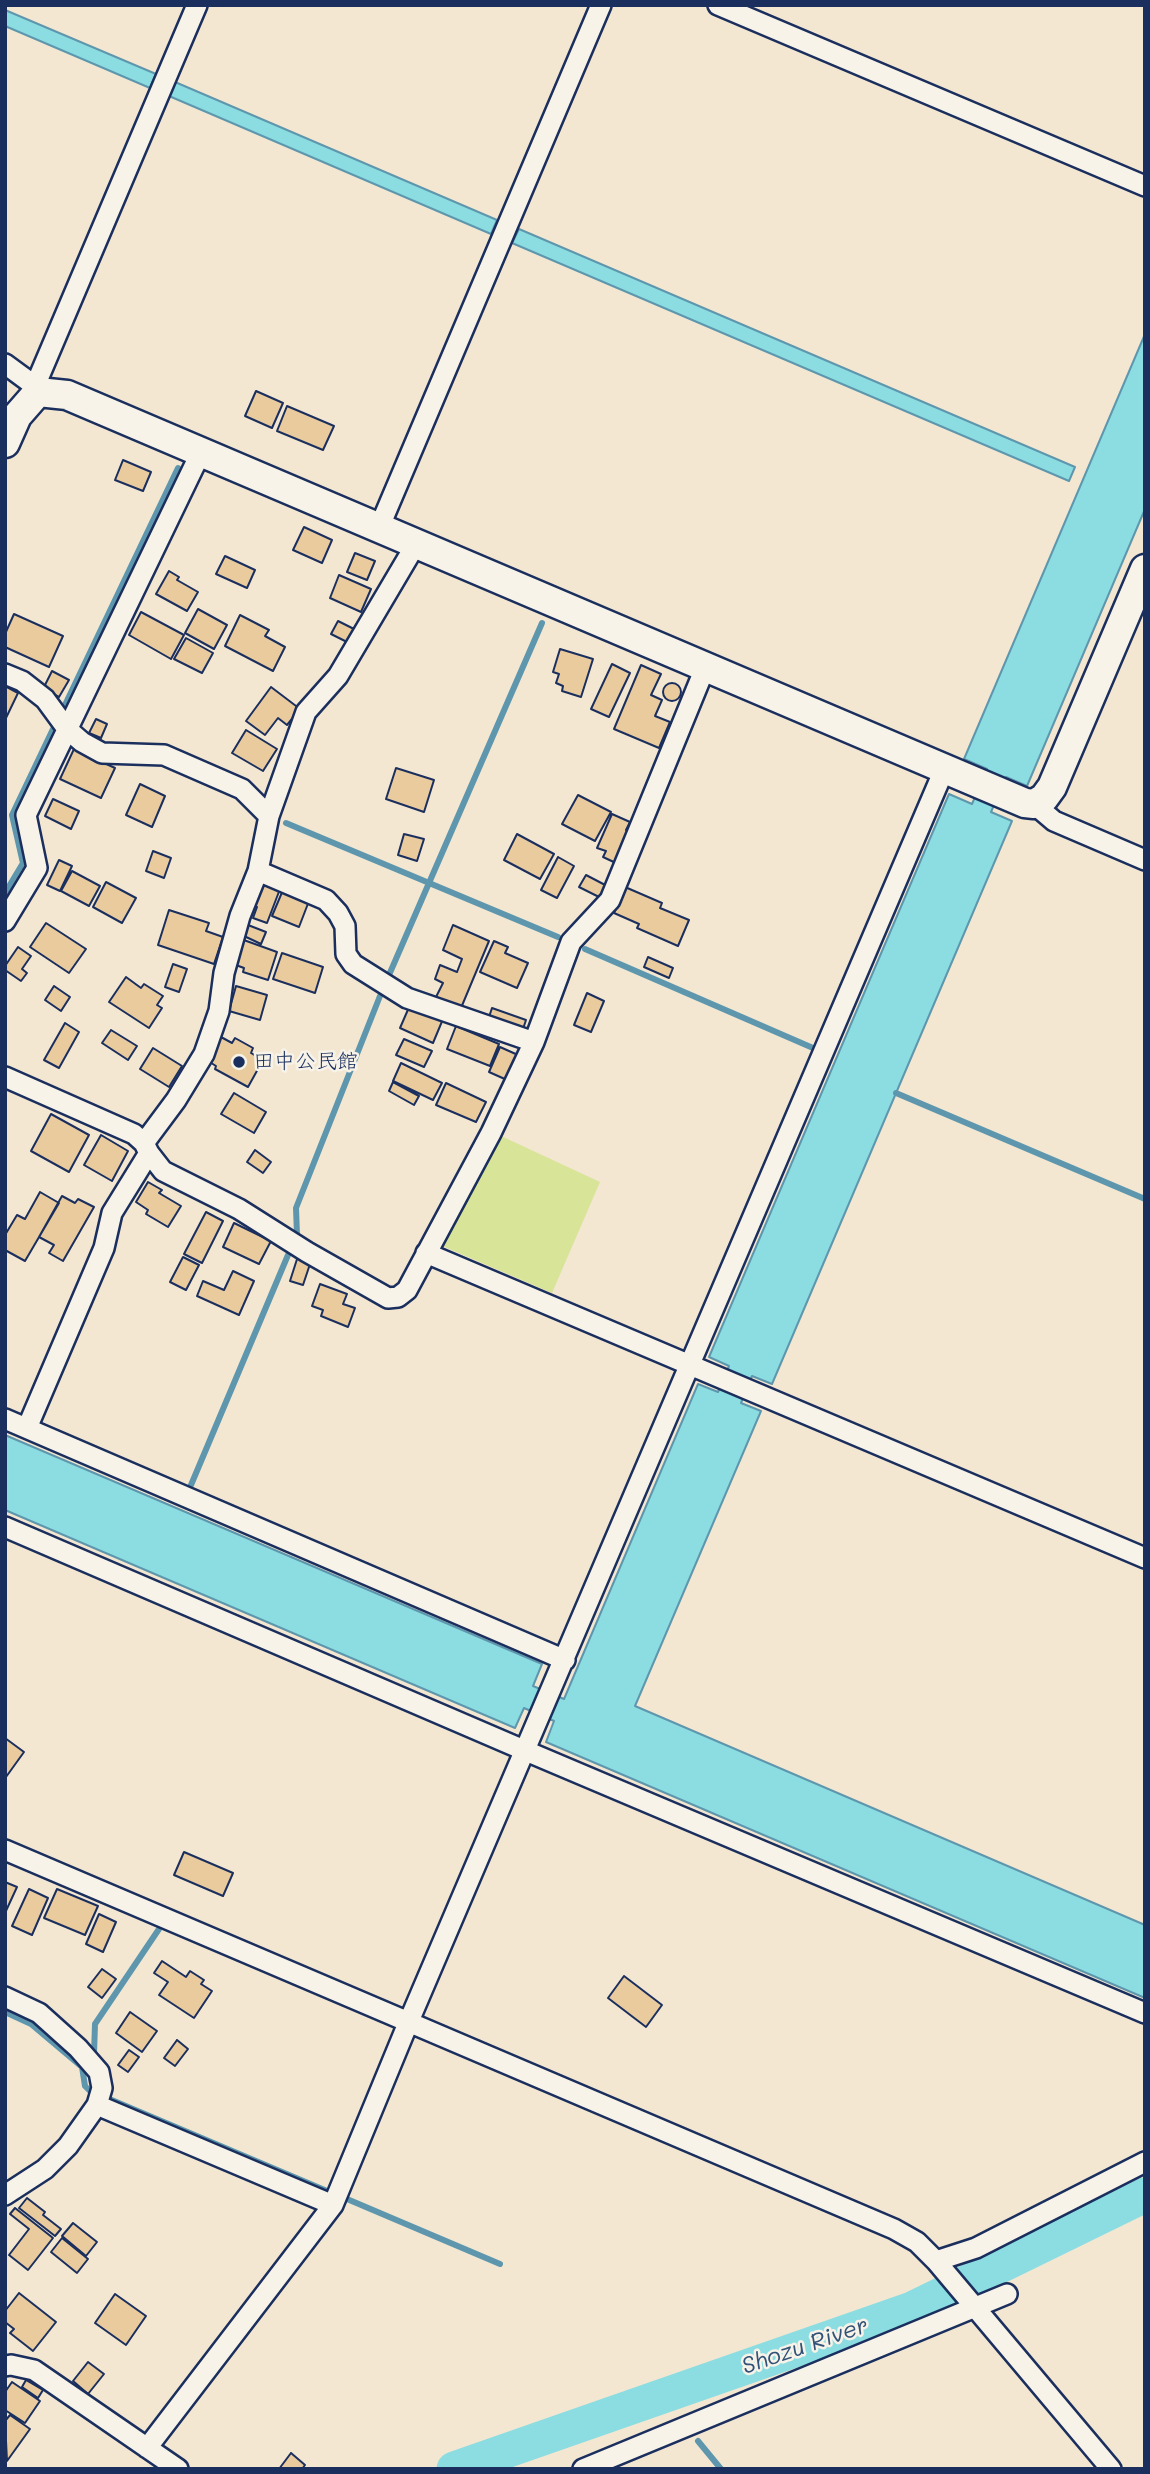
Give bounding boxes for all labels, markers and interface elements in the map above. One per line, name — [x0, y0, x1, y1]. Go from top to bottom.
place label: 田中公民館 — [253, 1049, 358, 1075]
marker: 田中公民館 — [231, 1054, 247, 1070]
water label: Shozu River — [738, 2311, 872, 2381]

